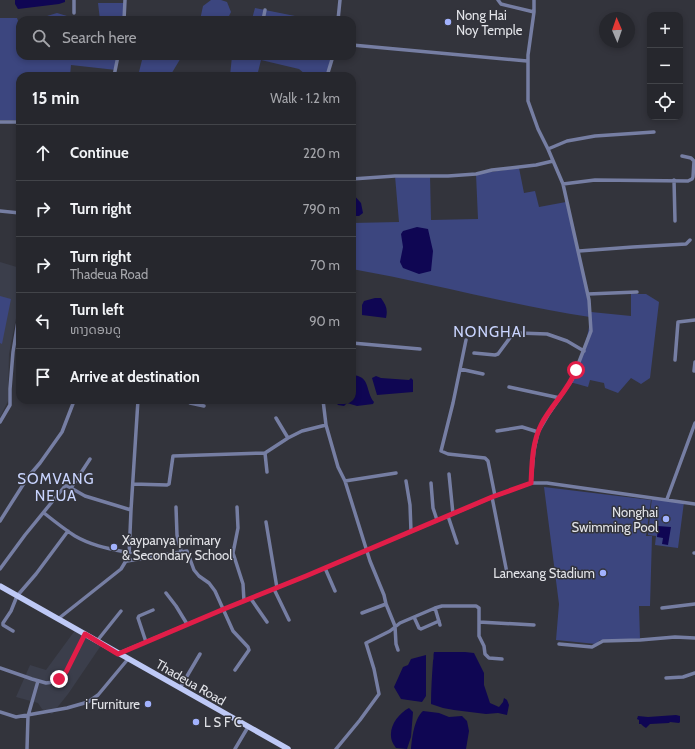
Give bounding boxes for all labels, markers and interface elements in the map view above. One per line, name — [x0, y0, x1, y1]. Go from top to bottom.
place label: Nong Hai Noy Temple — [456, 7, 523, 38]
north arrow — [599, 12, 635, 48]
map controls — [647, 12, 683, 120]
button: + — [647, 12, 683, 48]
search box — [16, 16, 356, 60]
marker: Nong Hai Noy Temple — [443, 17, 453, 27]
icon: search — [30, 27, 52, 49]
text: Search here — [62, 29, 137, 47]
button: − — [647, 48, 683, 84]
button: locate — [647, 84, 683, 120]
text: 15 min — [32, 88, 79, 108]
text: Walk · 1.2 km — [270, 90, 340, 106]
icon: ahead — [32, 142, 54, 164]
text: Continue — [70, 144, 129, 162]
text: 220 m — [303, 145, 340, 161]
icon: right — [32, 198, 54, 220]
text: Turn right — [70, 200, 131, 218]
text: 790 m — [303, 201, 340, 217]
text: Turn right — [70, 248, 131, 266]
icon: right — [32, 254, 54, 276]
text: 70 m — [310, 257, 340, 273]
text: Thadeua Road — [70, 266, 148, 282]
text: Turn left — [70, 301, 124, 319]
icon: left — [32, 310, 54, 332]
text: 90 m — [309, 313, 340, 329]
text: ທາງດອນດູ — [70, 321, 121, 337]
district label: NONGHAI — [453, 323, 527, 341]
route start — [567, 361, 585, 379]
icon: arrive — [32, 366, 54, 388]
text: Arrive at destination — [70, 368, 200, 386]
district label: SOMVANG NEUA — [17, 470, 95, 505]
place label: Nonghai Swimming Pool — [572, 504, 658, 535]
marker: Nonghai Swimming Pool — [661, 514, 671, 524]
place label: Xaypanya primary & Secondary School — [122, 532, 232, 563]
marker: Xaypanya primary & Secondary School — [109, 542, 119, 552]
place label: Lanexang Stadium — [493, 565, 595, 581]
marker: Lanexang Stadium — [598, 568, 608, 578]
street label: Thadeua Road — [153, 656, 229, 708]
route end — [50, 670, 68, 688]
place label: i Furniture — [85, 696, 140, 712]
marker: i Furniture — [143, 699, 153, 709]
place label: L S F C — [204, 714, 242, 730]
marker: L S F C — [191, 717, 201, 727]

